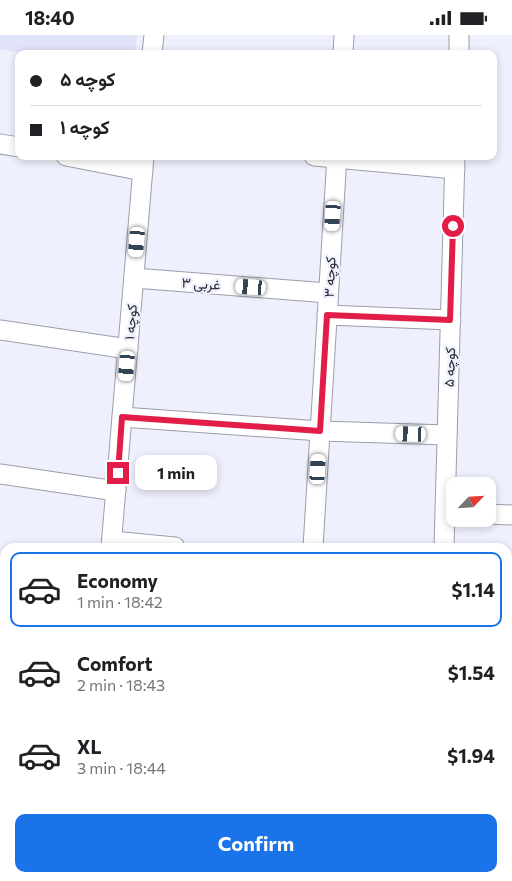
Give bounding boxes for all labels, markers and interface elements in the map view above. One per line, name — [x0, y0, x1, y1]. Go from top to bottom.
text: 18:40 — [25, 6, 75, 29]
text: کوچه ۵ — [60, 67, 115, 90]
text: کوچه ۱ — [60, 115, 110, 138]
car — [324, 201, 341, 231]
route start — [442, 215, 464, 237]
car — [128, 226, 145, 258]
street label: کوچه ۳ — [319, 256, 341, 298]
street label: غربی ۳ — [181, 273, 221, 294]
car — [235, 278, 266, 296]
street label: کوچه ۱ — [120, 303, 142, 341]
street label: کوچه ۵ — [440, 347, 460, 387]
car — [118, 350, 135, 382]
car — [395, 426, 426, 442]
car — [309, 454, 326, 484]
callout: 1 min — [136, 455, 218, 491]
route end — [107, 462, 129, 484]
text: 1 min — [157, 463, 195, 482]
north arrow — [446, 477, 496, 527]
map controls — [446, 477, 496, 527]
icon: car — [17, 567, 62, 612]
text: Economy — [77, 569, 158, 592]
text: $1.14 — [452, 578, 495, 601]
text: 1 min · 18:42 — [77, 592, 163, 611]
icon: car — [17, 650, 62, 695]
text: Comfort — [77, 652, 153, 675]
text: $1.54 — [448, 661, 495, 684]
text: 2 min · 18:43 — [77, 675, 165, 694]
icon: car — [17, 733, 62, 778]
text: XL — [77, 735, 102, 758]
text: $1.94 — [447, 744, 495, 767]
text: 3 min · 18:44 — [77, 758, 166, 777]
button: Confirm — [15, 814, 497, 872]

